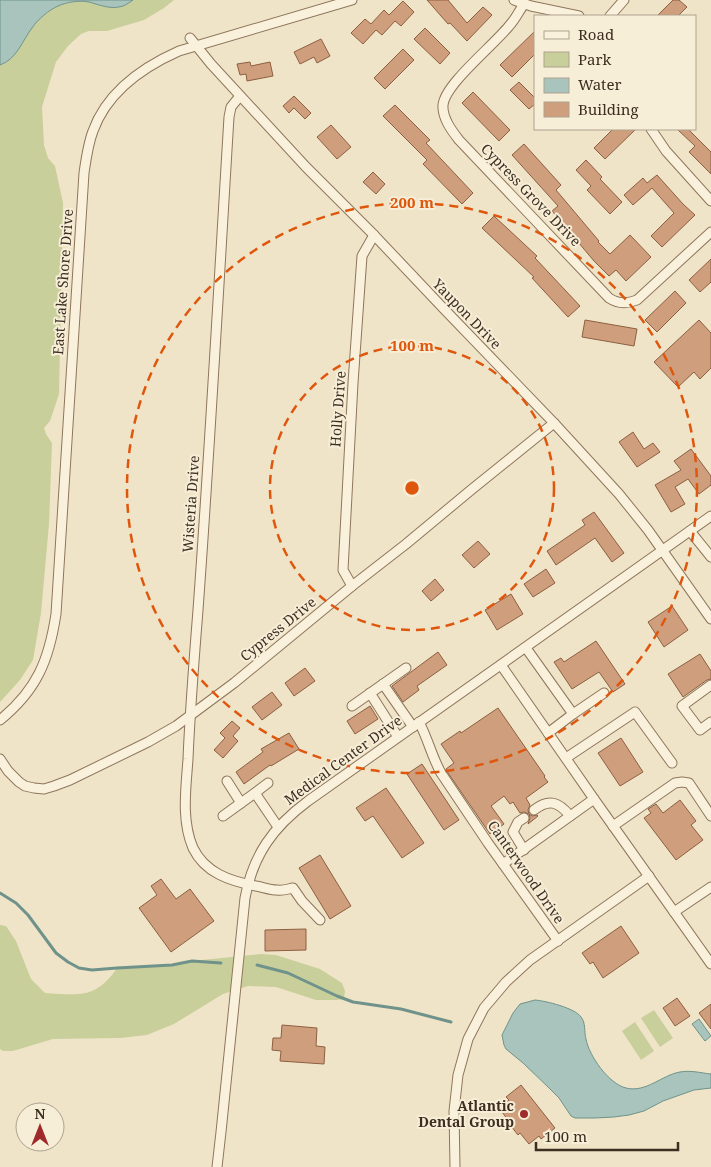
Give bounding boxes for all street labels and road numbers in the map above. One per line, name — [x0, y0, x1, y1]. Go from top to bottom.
street label: Cypress Grove Drive — [477, 139, 586, 250]
street label: East Lake Shore Drive — [48, 208, 77, 356]
street label: Yaupon Drive — [428, 274, 506, 353]
street label: Holly Drive — [325, 370, 350, 448]
street label: Wisteria Drive — [178, 455, 203, 553]
street label: Cypress Drive — [236, 592, 320, 665]
street label: Medical Center Drive — [280, 710, 405, 809]
street label: Canterwood Drive — [484, 816, 569, 927]

